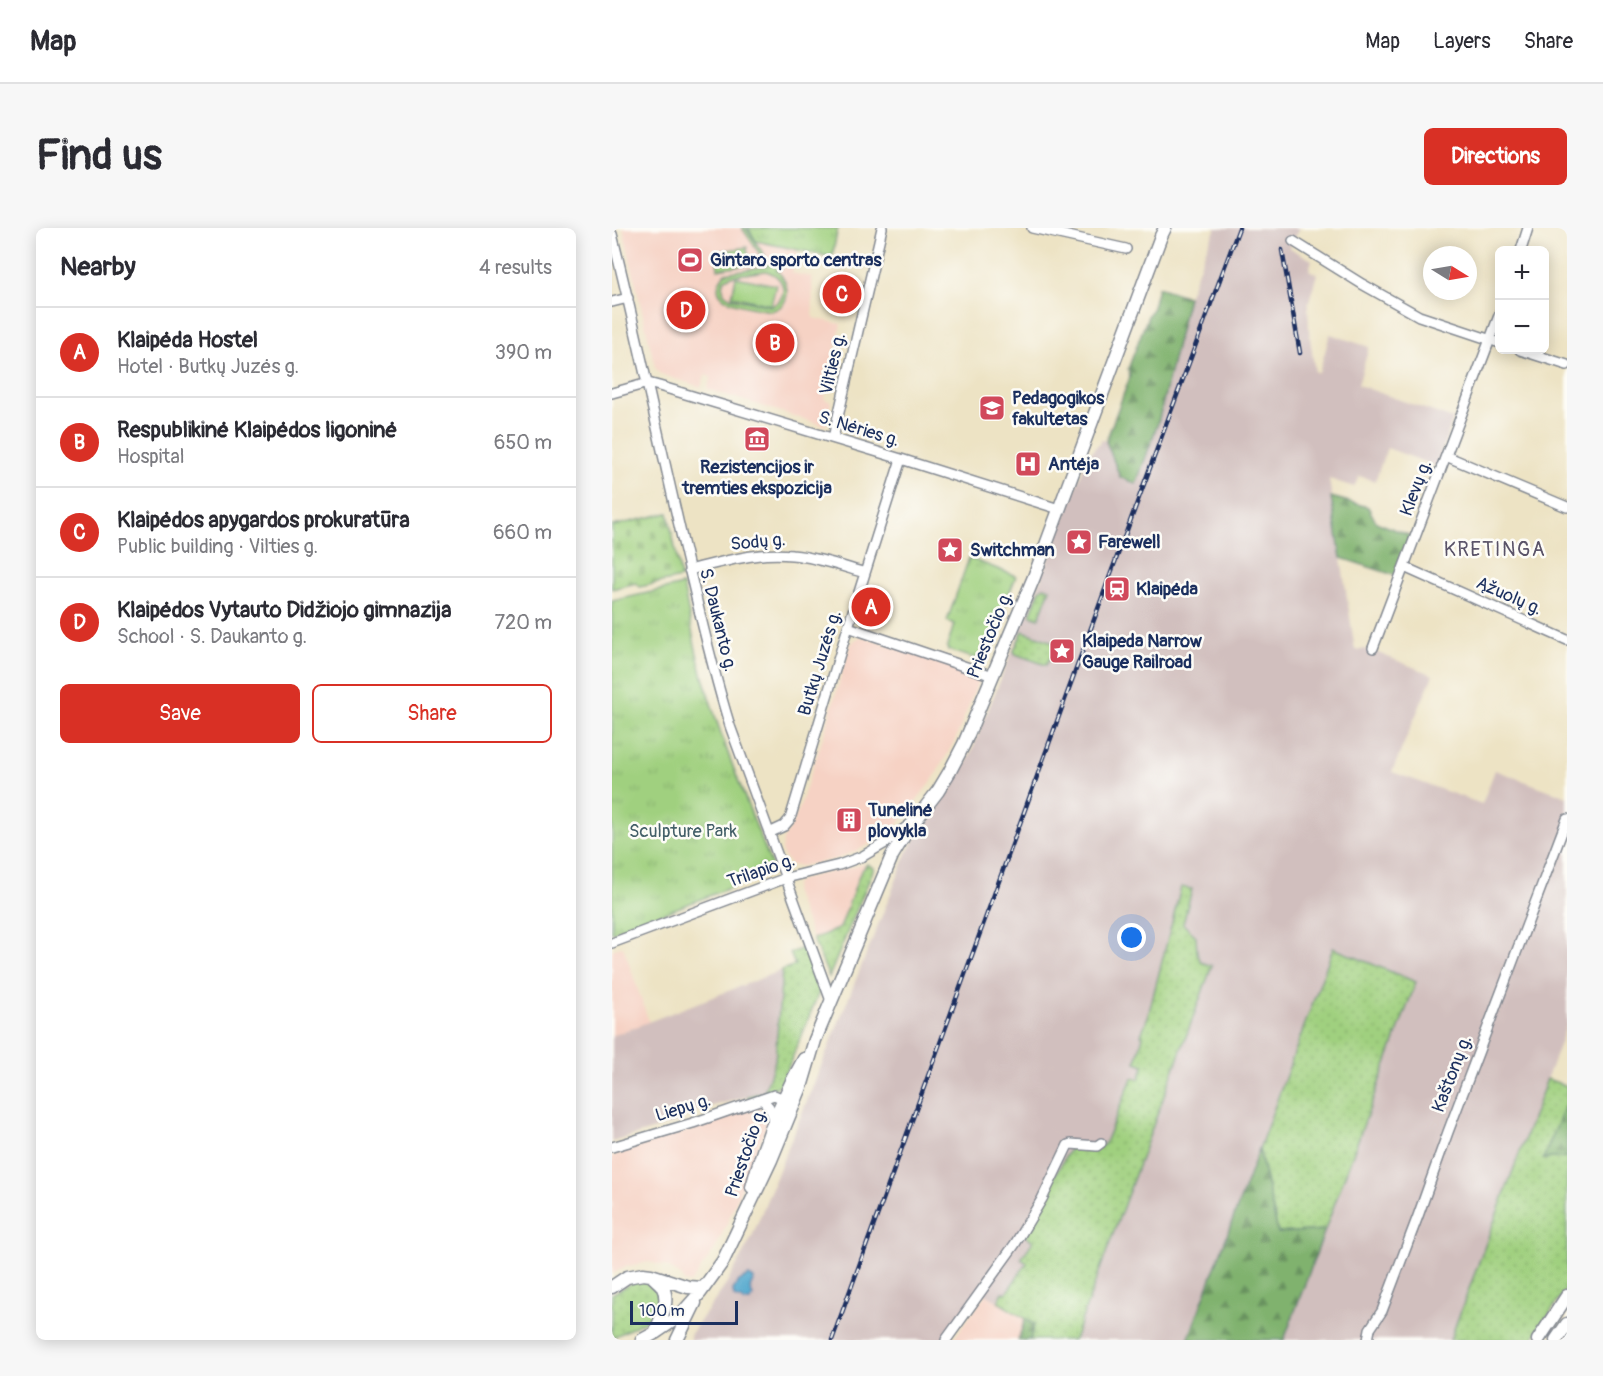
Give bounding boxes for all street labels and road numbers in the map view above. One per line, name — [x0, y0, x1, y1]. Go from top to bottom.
street label: Vilties g. — [815, 331, 851, 397]
street label: S. Nėries g. — [816, 406, 902, 452]
street label: Klevų g. — [1395, 457, 1437, 519]
street label: Sodų g. — [729, 528, 787, 556]
street label: S. Daukanto g. — [694, 566, 742, 674]
street label: Ąžuolų g. — [1473, 571, 1545, 621]
street label: Priestočio g. — [962, 588, 1018, 682]
street label: Butkų Juzės g. — [793, 608, 847, 718]
street label: Trilapio g. — [724, 849, 798, 893]
street label: Kaštonų g. — [1427, 1032, 1477, 1116]
street label: Liepų g. — [652, 1089, 714, 1127]
street label: Priestočio g. — [720, 1106, 772, 1200]

